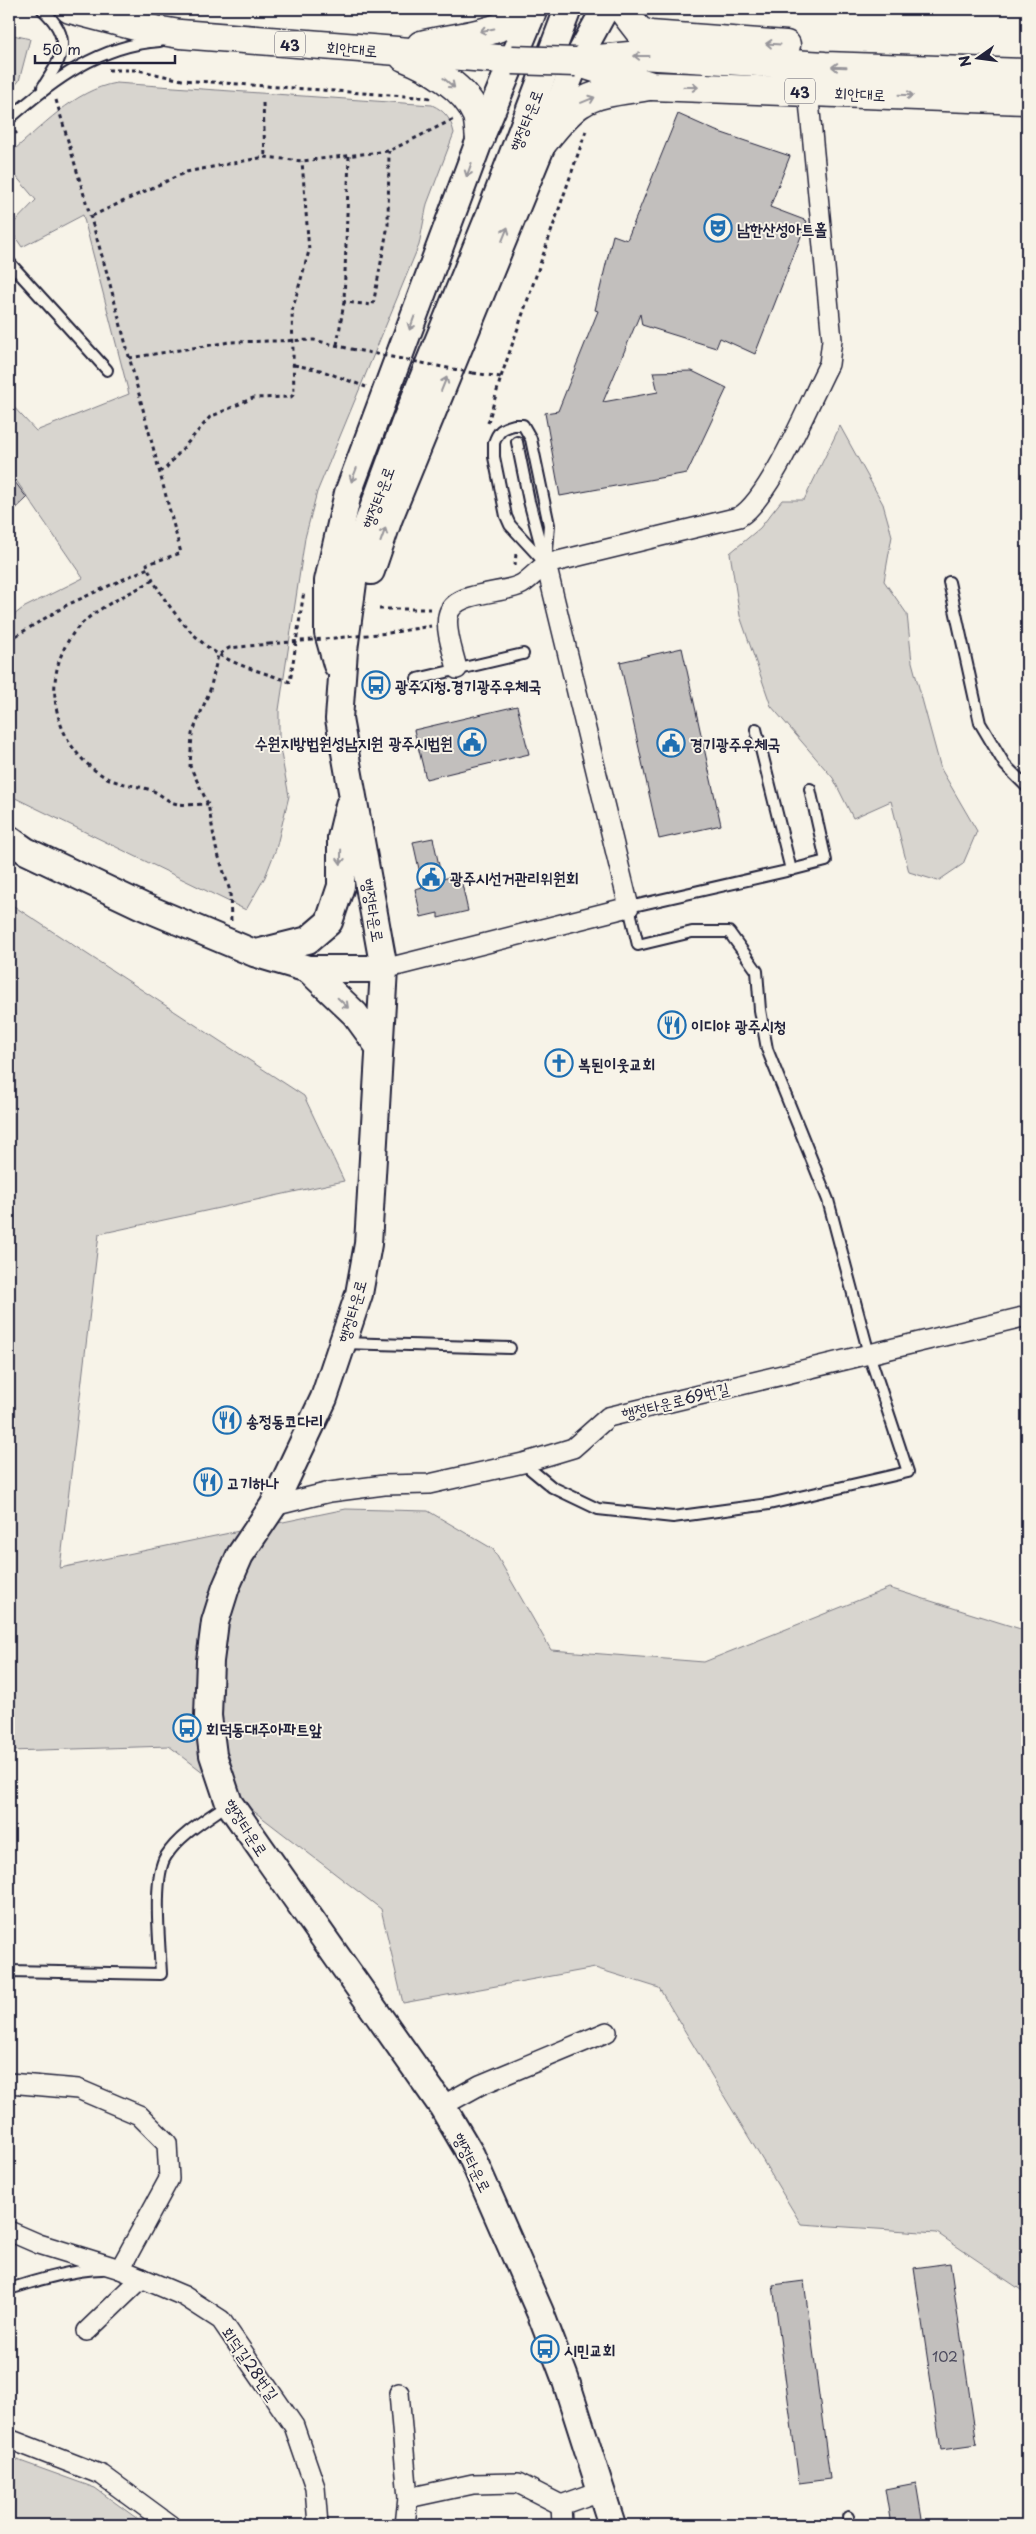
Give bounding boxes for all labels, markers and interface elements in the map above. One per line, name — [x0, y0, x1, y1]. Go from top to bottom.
one-way arrow — [479, 26, 495, 35]
scale bar — [35, 32, 175, 64]
road number: 43 — [275, 32, 305, 56]
north arrow — [954, 32, 1004, 82]
street label: 회안대로 — [325, 34, 379, 62]
text: 50 m — [42, 37, 81, 60]
one-way arrow — [766, 39, 782, 49]
one-way arrow — [634, 51, 650, 61]
text: N — [953, 53, 976, 69]
one-way arrow — [831, 62, 847, 71]
one-way arrow — [442, 77, 455, 89]
road number: 43 — [785, 78, 815, 104]
street label: 회안대로 — [834, 80, 886, 106]
one-way arrow — [683, 83, 699, 92]
street label: 행정타운로 — [502, 86, 548, 154]
one-way arrow — [898, 90, 914, 99]
one-way arrow — [581, 95, 596, 104]
one-way arrow — [463, 163, 472, 178]
theatre icon: 남한산성아트홀 — [703, 213, 733, 243]
place label: 남한산성아트홀 — [737, 216, 827, 240]
one-way arrow — [501, 226, 510, 242]
one-way arrow — [407, 315, 416, 330]
one-way arrow — [440, 377, 449, 392]
street label: 행정타운로 — [355, 463, 399, 531]
one-way arrow — [349, 466, 358, 482]
one-way arrow — [379, 528, 388, 543]
bus stop icon: 광주시청.경기광주우체국 — [361, 670, 391, 700]
place label: 광주시청.경기광주우체국 — [395, 673, 541, 697]
public building icon: 수원지방법원성남지원 광주시법원 — [457, 727, 487, 757]
public building icon: 경기광주우체국 — [656, 728, 686, 758]
place label: 수원지방법원성남지원 광주시법원 — [255, 730, 453, 754]
place label: 경기광주우체국 — [690, 731, 780, 755]
one-way arrow — [336, 848, 346, 864]
public building icon: 광주시선거관리위원회 — [416, 862, 446, 892]
place label: 광주시선거관리위원회 — [450, 865, 579, 889]
street label: 행정타운로 — [357, 876, 391, 944]
one-way arrow — [337, 997, 349, 1009]
restaurant icon: 이디야 광주시청 — [657, 1010, 687, 1040]
place label: 이디야 광주시청 — [691, 1013, 786, 1037]
church icon: 복된이웃교회 — [544, 1048, 574, 1078]
place label: 복된이웃교회 — [578, 1051, 655, 1075]
street label: 행정타운로 — [331, 1277, 371, 1345]
street label: 행정타운로69번길 — [619, 1375, 731, 1425]
restaurant icon: 송정동코다리 — [212, 1405, 242, 1435]
place label: 송정동코다리 — [246, 1408, 323, 1432]
restaurant icon: 고기하나 — [193, 1467, 223, 1497]
place label: 고기하나 — [227, 1470, 280, 1494]
bus stop icon: 회덕동대주아파트앞 — [172, 1713, 202, 1743]
place label: 회덕동대주아파트앞 — [206, 1716, 322, 1740]
street label: 행정타운로 — [219, 1793, 275, 1861]
street label: 행정타운로 — [448, 2128, 498, 2196]
street label: 회덕길28번길 — [217, 2321, 285, 2405]
bus stop icon: 시민교회 — [530, 2334, 560, 2364]
place label: 시민교회 — [564, 2337, 616, 2361]
house number: 102 — [932, 2346, 958, 2367]

